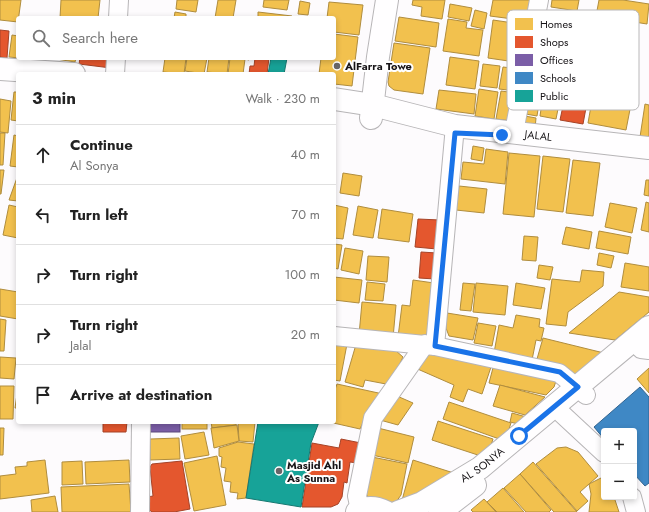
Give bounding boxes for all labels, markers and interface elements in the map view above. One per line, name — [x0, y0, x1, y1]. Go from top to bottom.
legend — [507, 10, 639, 110]
search box — [16, 16, 336, 60]
text: Homes — [540, 16, 573, 32]
icon: search — [30, 27, 52, 49]
text: Search here — [62, 27, 138, 49]
text: Shops — [540, 34, 569, 50]
text: Offices — [540, 52, 574, 68]
place label: AlFarra Towe — [344, 58, 412, 74]
marker: AlFarra Towe — [332, 61, 342, 71]
text: Schools — [540, 70, 577, 86]
text: 3 min — [32, 86, 76, 110]
text: Public — [540, 88, 569, 104]
text: Walk · 230 m — [245, 89, 320, 108]
route end — [493, 126, 511, 144]
street label: JALAL — [522, 126, 553, 145]
text: Continue — [70, 134, 133, 156]
icon: ahead — [32, 144, 54, 166]
text: 40 m — [291, 145, 320, 164]
text: Al Sonya — [70, 156, 118, 175]
icon: left — [32, 204, 54, 226]
text: Turn left — [70, 204, 128, 226]
text: 70 m — [291, 205, 320, 224]
icon: right — [32, 264, 54, 286]
text: Turn right — [70, 264, 138, 286]
text: 100 m — [285, 265, 320, 284]
text: Turn right — [70, 314, 138, 336]
icon: right — [32, 324, 54, 346]
text: 20 m — [291, 325, 320, 344]
text: Jalal — [70, 336, 92, 355]
icon: arrive — [32, 384, 54, 406]
text: Arrive at destination — [70, 384, 212, 406]
route start — [510, 427, 528, 445]
map controls — [601, 428, 637, 500]
button: + — [601, 428, 637, 464]
street label: AL SONYA — [457, 443, 508, 486]
place label: Masjid Ahl As Sunna — [286, 457, 341, 486]
button: − — [601, 464, 637, 500]
marker: Masjid Ahl As Sunna — [274, 466, 284, 476]

